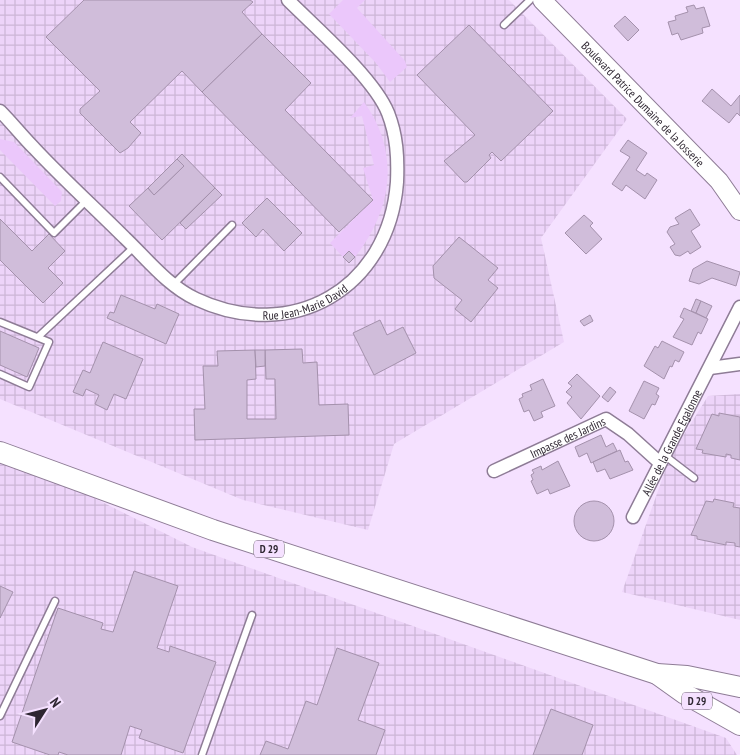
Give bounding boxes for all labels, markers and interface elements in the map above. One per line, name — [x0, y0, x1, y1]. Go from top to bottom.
street label: Boulevard Patrice Dumaine de la Josserie — [579, 38, 708, 169]
street label: Rue Jean-Marie David — [263, 281, 350, 322]
street label: Allée de la Grande Egalonne — [638, 386, 704, 498]
street label: Impasse des Jardins — [527, 413, 607, 461]
road number: D 29 — [254, 540, 284, 558]
north arrow — [20, 685, 70, 735]
road number: D 29 — [682, 692, 712, 709]
text: N — [46, 694, 65, 711]

